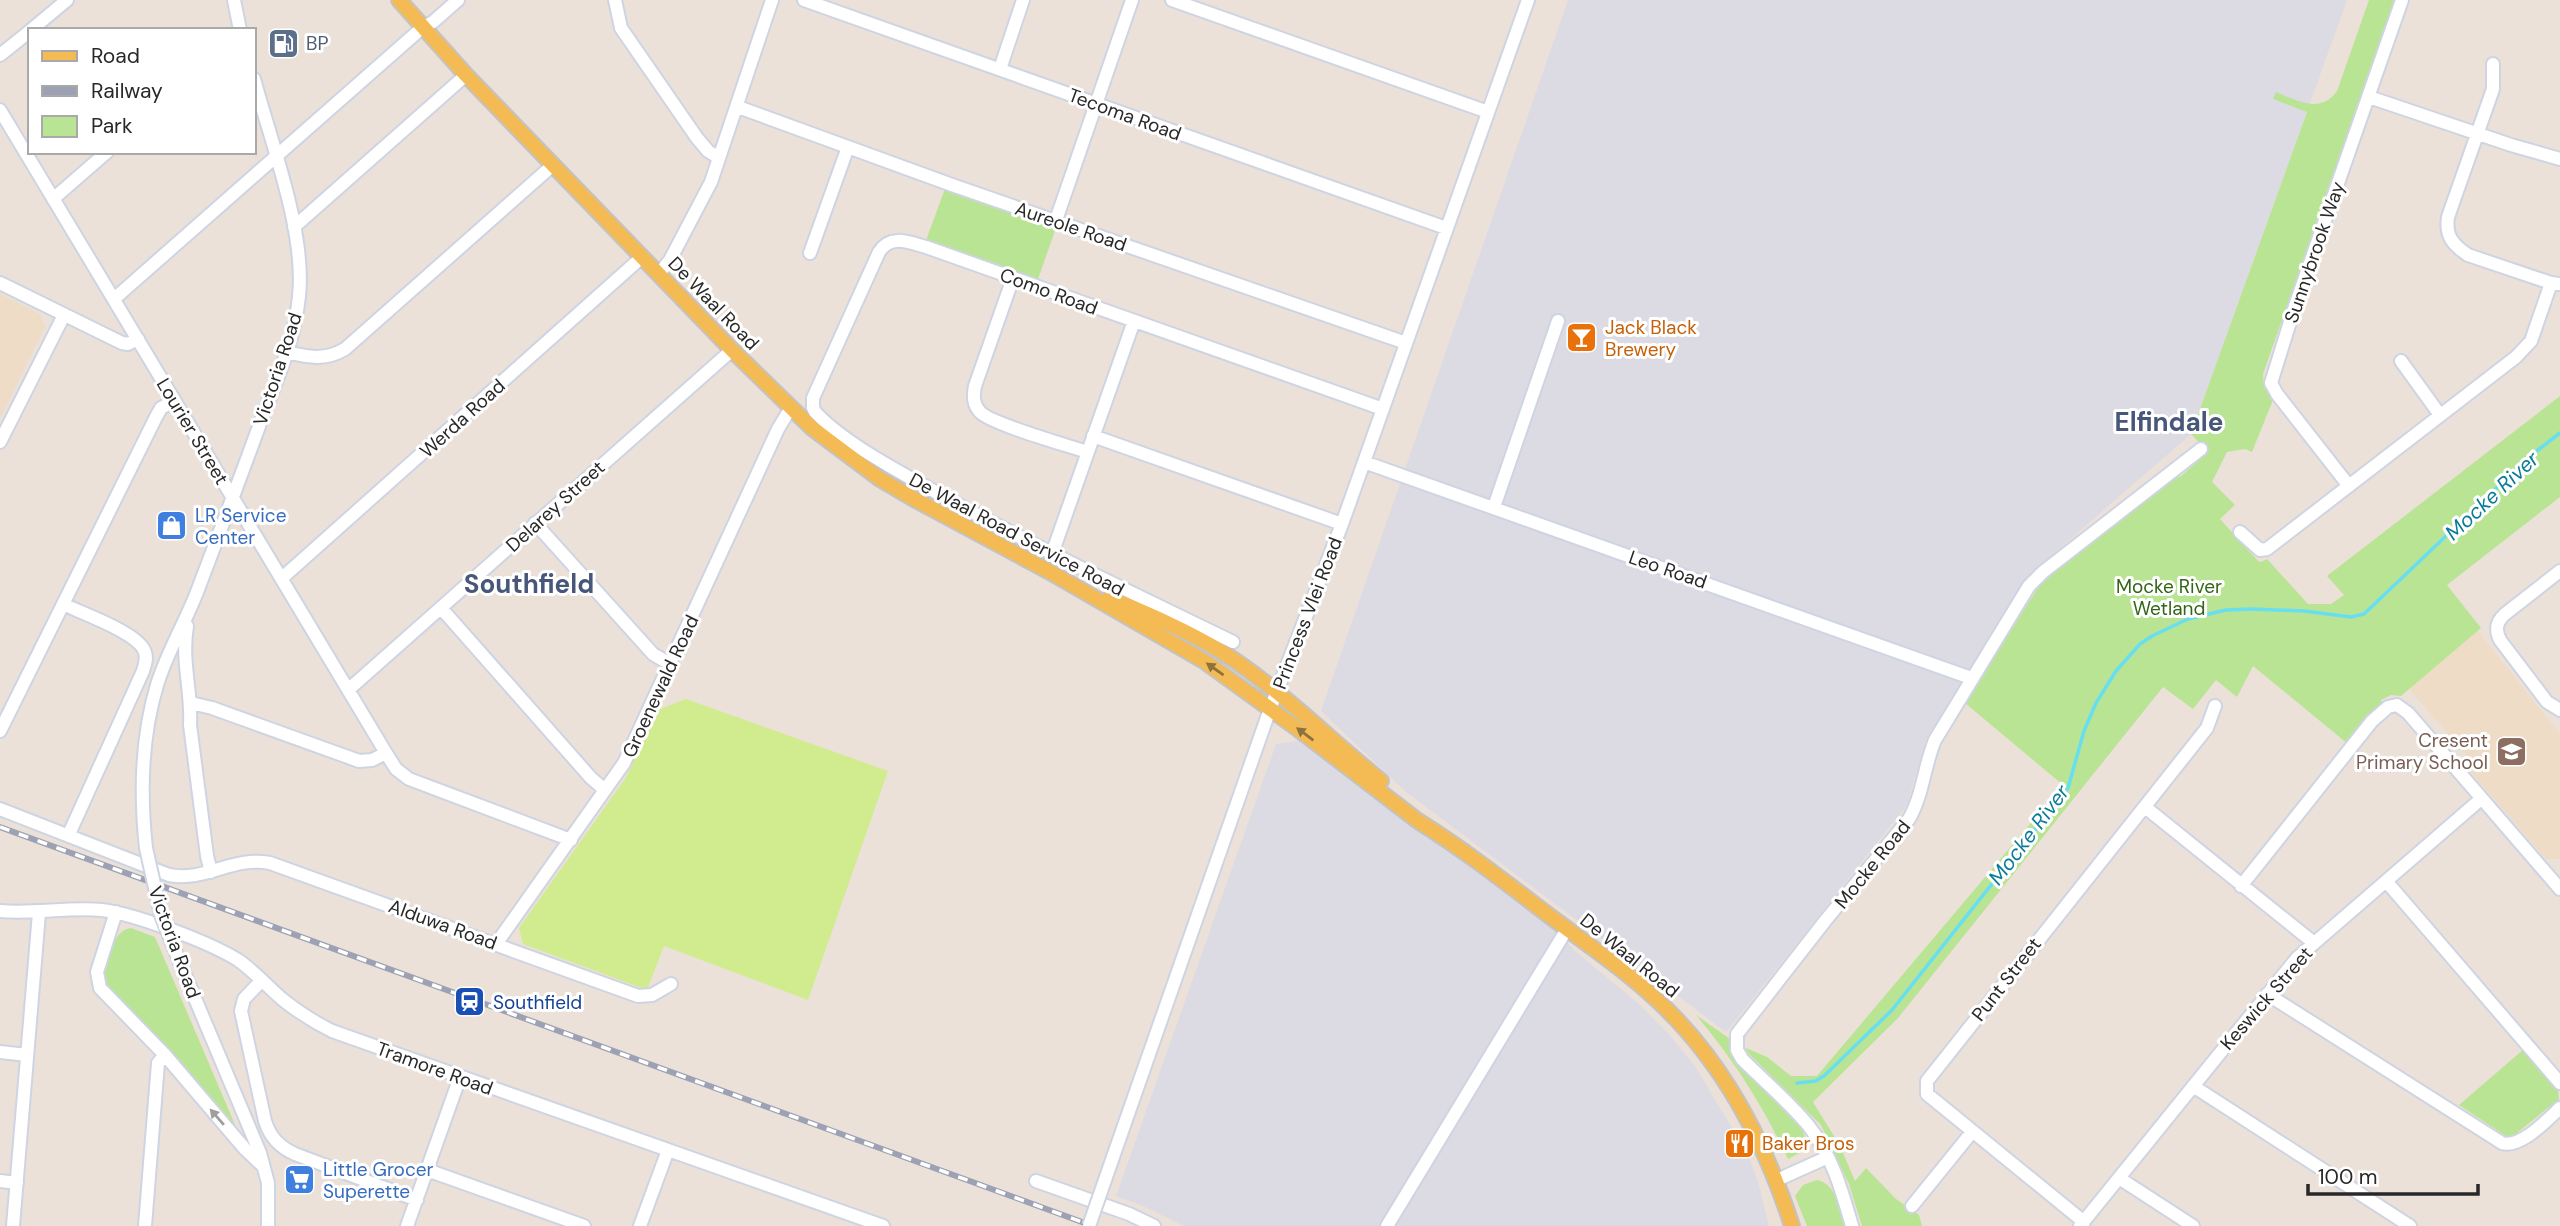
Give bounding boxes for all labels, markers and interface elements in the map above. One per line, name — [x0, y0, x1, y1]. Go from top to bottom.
fuel station icon: BP — [266, 26, 300, 60]
legend — [28, 28, 256, 154]
place label: BP — [306, 31, 328, 56]
text: Road — [91, 42, 140, 70]
text: Railway — [91, 77, 163, 105]
street label: Tecoma Road — [1065, 82, 1185, 146]
text: Park — [91, 112, 133, 140]
street label: Sunnybrook Way — [2279, 178, 2350, 326]
street label: Aureole Road — [1012, 196, 1130, 257]
street label: De Waal Road — [663, 251, 765, 355]
street label: Como Road — [996, 262, 1101, 321]
street label: Victoria Road — [247, 309, 308, 429]
place label: Jack Black Brewery — [1605, 315, 1697, 362]
bar icon: Jack Black Brewery — [1565, 321, 1599, 355]
street label: Lourier Street — [151, 373, 234, 489]
street label: Werda Road — [414, 373, 510, 463]
district label: Elfindale — [2115, 405, 2223, 439]
water label: Mocke River — [2439, 444, 2546, 547]
street label: Delarey Street — [501, 455, 610, 557]
street label: De Waal Road Service Road — [905, 467, 1129, 602]
place label: LR Service Center — [195, 503, 286, 550]
shop icon: LR Service Center — [155, 509, 189, 543]
street label: Princess Vlei Road — [1267, 534, 1348, 693]
street label: Leo Road — [1625, 544, 1710, 594]
district label: Southfield — [464, 567, 594, 601]
park label: Mocke River Wetland — [2116, 574, 2222, 621]
street label: Groenewald Road — [617, 611, 704, 761]
one-way arrow — [1206, 662, 1224, 676]
one-way arrow — [1296, 727, 1314, 741]
place label: Cresent Primary School — [2356, 728, 2488, 775]
school or university icon: Cresent Primary School — [2494, 734, 2528, 768]
water label: Mocke River — [1982, 778, 2077, 891]
street label: Mocke Road — [1829, 815, 1916, 914]
street label: Victoria Road — [143, 883, 206, 1002]
street label: Alduwa Road — [385, 893, 500, 956]
street label: De Waal Road — [1575, 908, 1684, 1003]
street label: Punt Street — [1966, 933, 2047, 1026]
street label: Keswick Street — [2215, 942, 2318, 1055]
station icon: Southfield — [453, 985, 487, 1019]
place label: Southfield — [493, 990, 582, 1015]
street label: Tramore Road — [373, 1036, 496, 1101]
one-way arrow — [210, 1108, 225, 1125]
restaurant icon: Baker Bros — [1722, 1126, 1756, 1160]
place label: Baker Bros — [1762, 1131, 1855, 1156]
scale bar — [2308, 1152, 2478, 1196]
place label: Little Grocer Superette — [323, 1157, 434, 1204]
supermarket icon: Little Grocer Superette — [283, 1163, 317, 1197]
text: 100 m — [2318, 1163, 2378, 1191]

